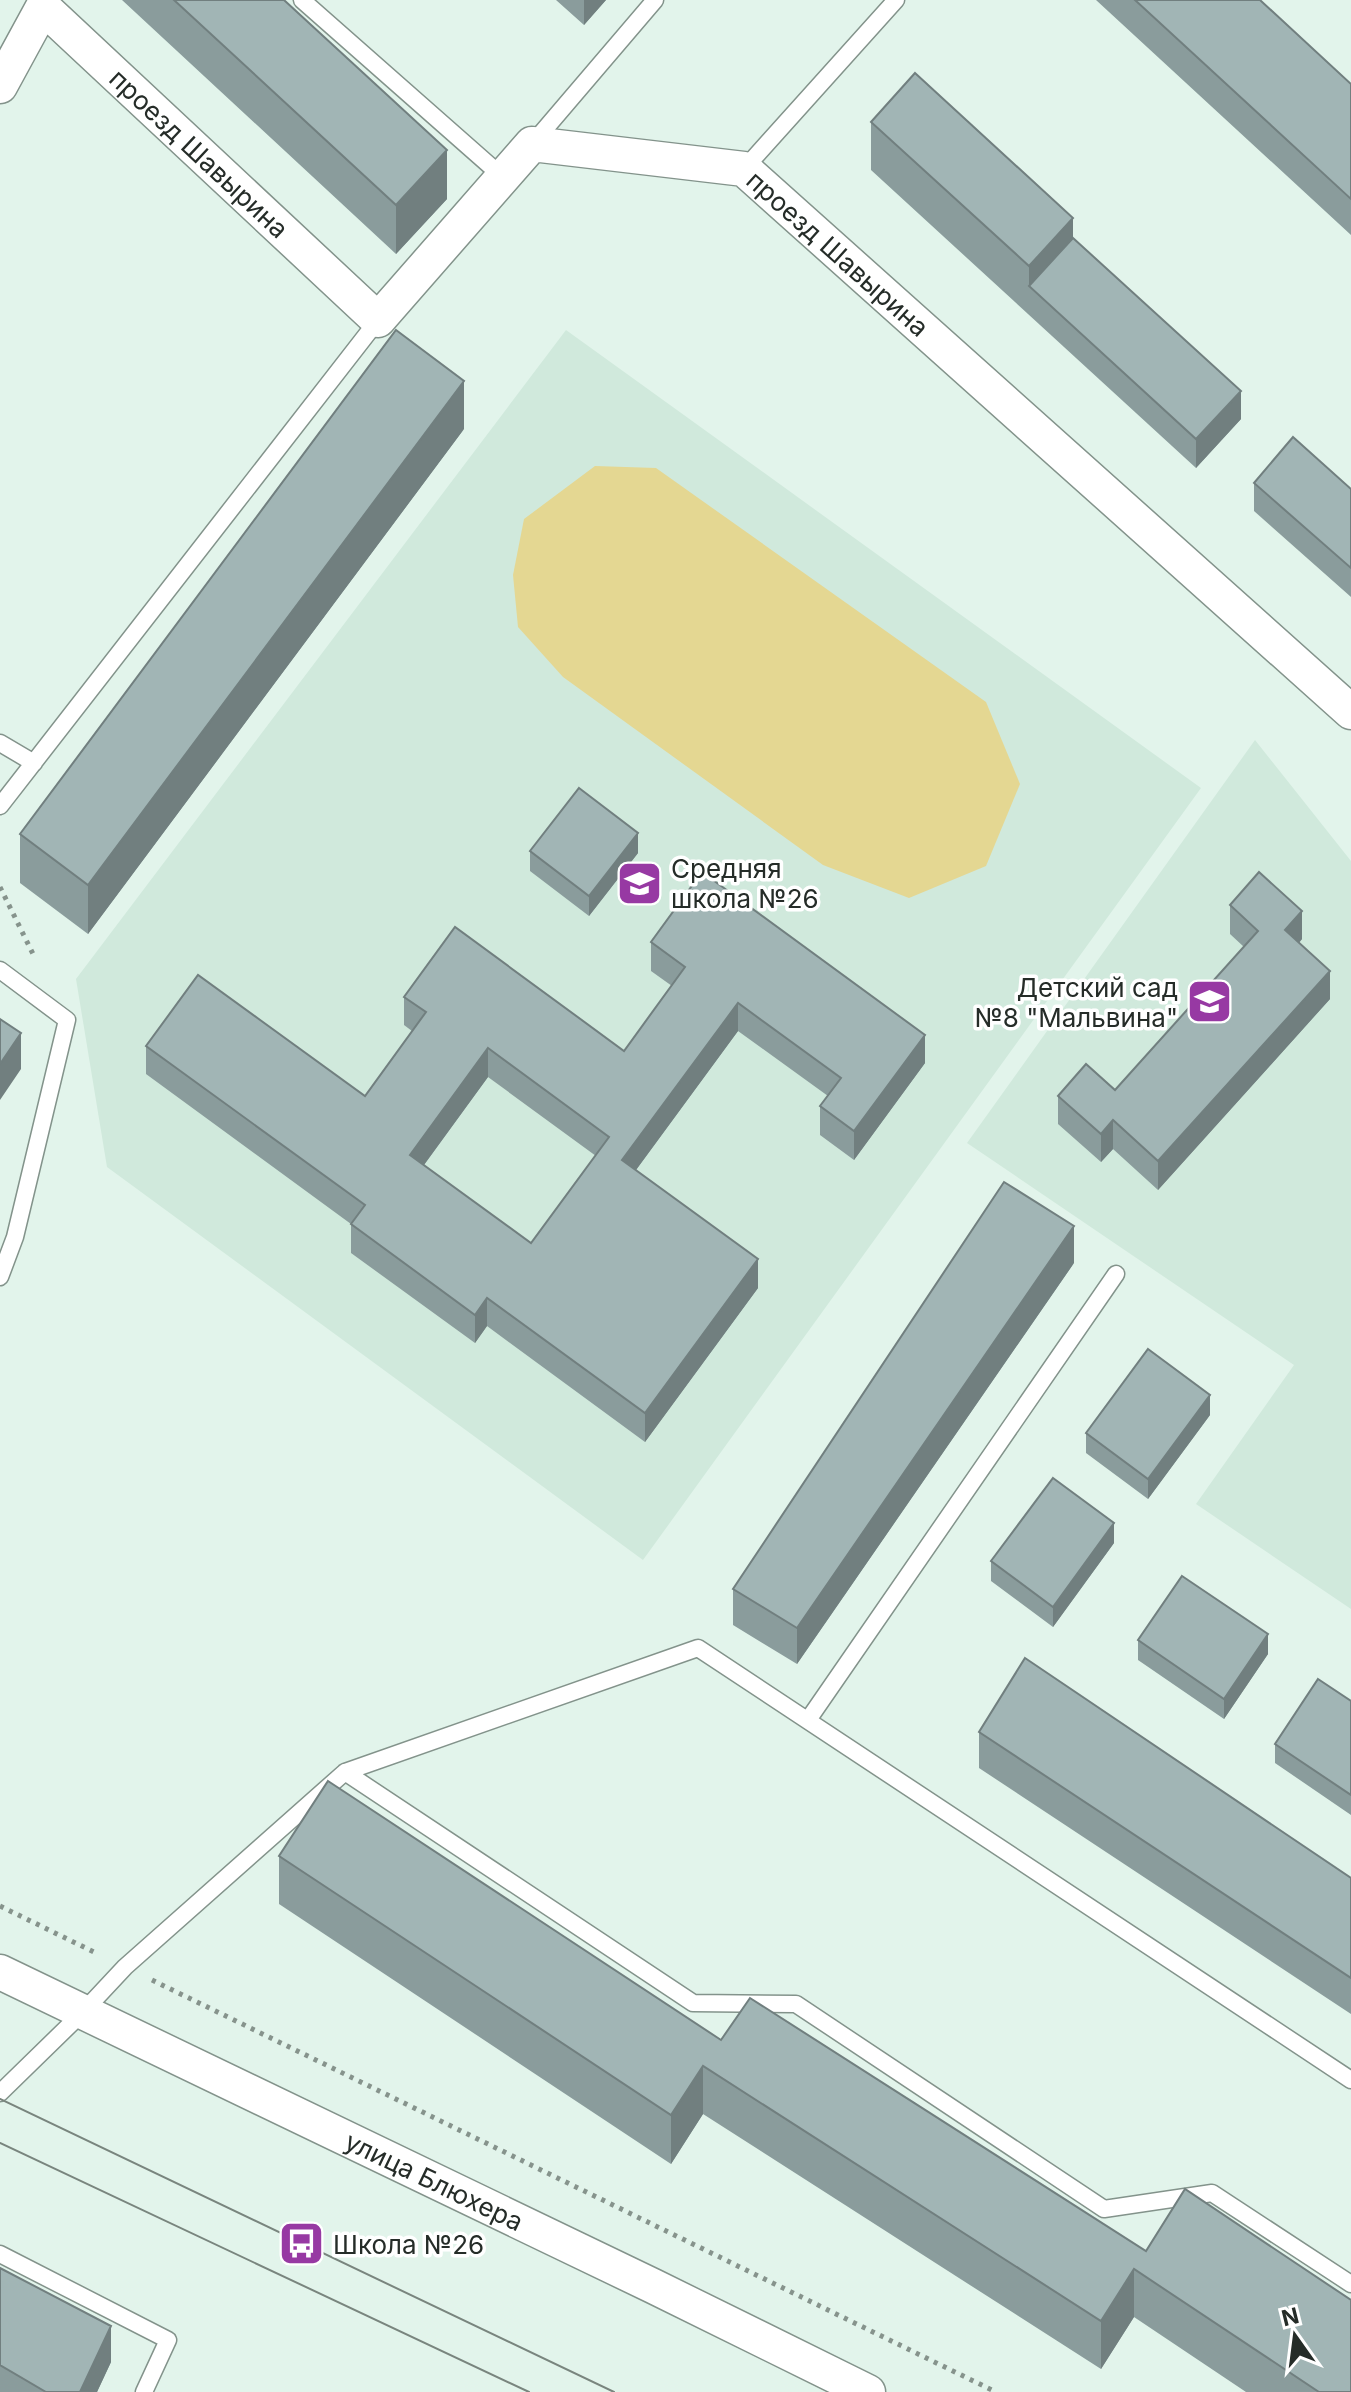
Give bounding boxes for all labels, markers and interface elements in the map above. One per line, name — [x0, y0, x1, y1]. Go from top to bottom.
street label: проезд Шавырина — [104, 62, 295, 244]
street label: проезд Шавырина — [741, 164, 935, 342]
place label: Средняя школа №26 — [671, 853, 819, 914]
school or university icon: Средняя школа №26 — [616, 859, 664, 907]
place label: Детский сад №8 "Мальвина" — [974, 972, 1178, 1033]
school or university icon: Детский сад №8 "Мальвина" — [1185, 978, 1233, 1026]
street label: улица Блюхера — [340, 2125, 528, 2237]
bus stop icon: Школа №26 — [278, 2220, 326, 2268]
place label: Школа №26 — [333, 2229, 484, 2260]
north arrow — [1255, 2296, 1335, 2376]
text: N — [1279, 2302, 1301, 2331]

